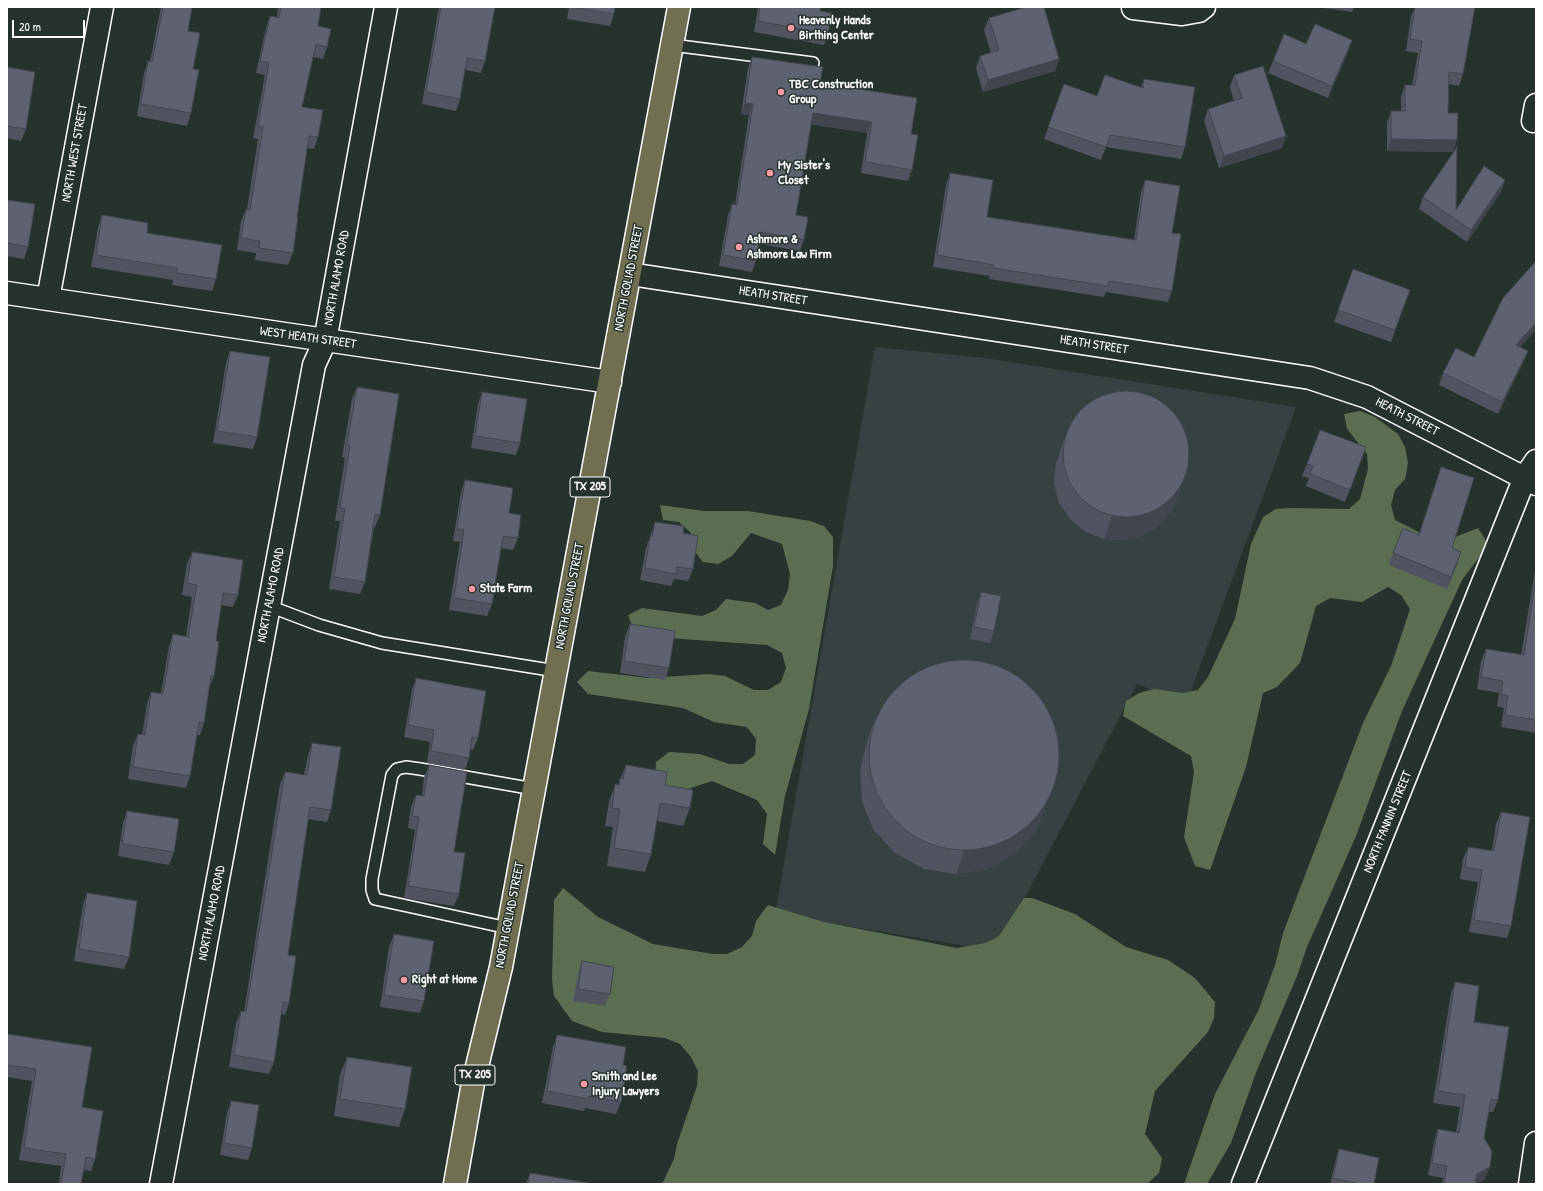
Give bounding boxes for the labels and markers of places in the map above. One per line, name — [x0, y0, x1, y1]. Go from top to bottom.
place label: Heavenly Hands Birthing Center — [799, 13, 874, 44]
marker: Heavenly Hands Birthing Center — [786, 23, 796, 33]
place label: TBC Construction Group — [789, 77, 873, 108]
marker: TBC Construction Group — [776, 87, 786, 97]
place label: My Sister's Closet — [778, 158, 830, 189]
marker: My Sister's Closet — [765, 168, 775, 178]
place label: Ashmore & Ashmore Law Firm — [747, 232, 832, 263]
marker: Ashmore & Ashmore Law Firm — [734, 242, 744, 252]
place label: State Farm — [480, 581, 532, 597]
marker: State Farm — [467, 584, 477, 594]
place label: Right at Home — [412, 972, 477, 988]
marker: Right at Home — [399, 975, 409, 985]
place label: Smith and Lee Injury Lawyers — [592, 1069, 659, 1100]
marker: Smith and Lee Injury Lawyers — [579, 1079, 589, 1089]

